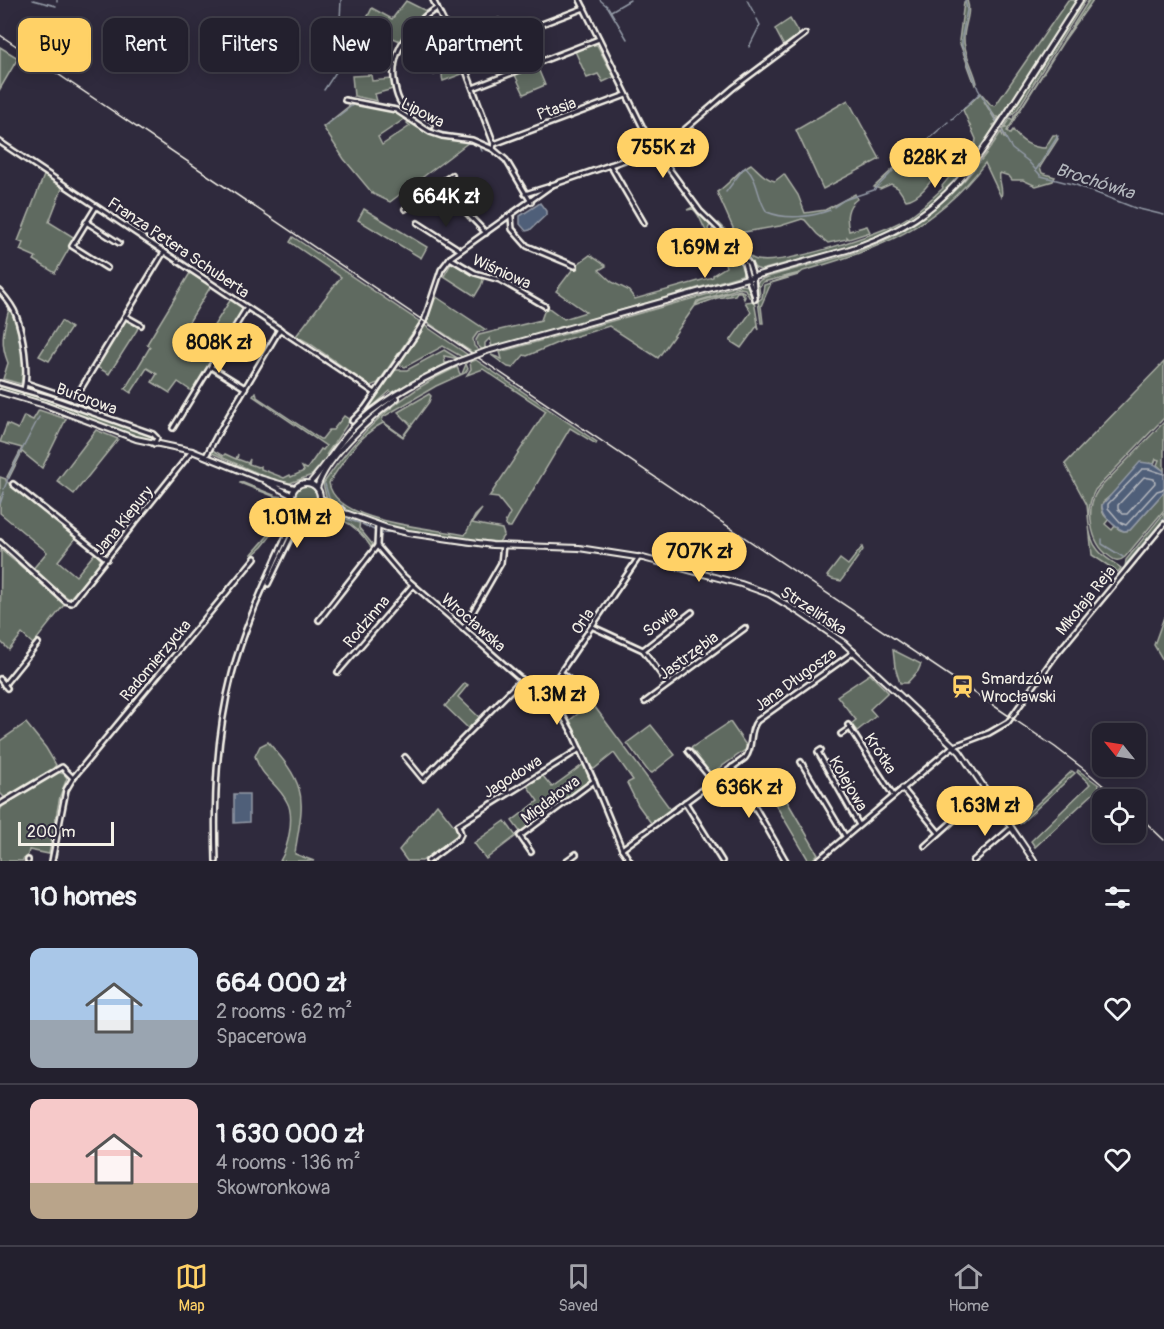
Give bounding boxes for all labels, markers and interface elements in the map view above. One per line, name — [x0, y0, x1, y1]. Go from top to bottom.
chip: Buy — [18, 18, 91, 72]
chip: Rent — [103, 18, 188, 72]
chip: Filters — [200, 18, 299, 72]
chip: New — [311, 18, 391, 72]
chip: Apartment — [403, 18, 543, 72]
street label: Ptasia — [534, 93, 579, 125]
street label: Lipowa — [397, 94, 448, 132]
pin: 755K zł — [608, 128, 718, 179]
text: 755K zł — [631, 135, 695, 160]
pin: 828K zł — [880, 138, 990, 189]
text: 828K zł — [903, 145, 967, 170]
water label: Brochówka — [1053, 158, 1139, 205]
pin: 664K zł — [391, 177, 501, 228]
text: 664K zł — [413, 184, 479, 209]
street label: Franza Petera Schuberta — [104, 193, 253, 303]
pin: 1.69M zł — [643, 228, 767, 279]
text: 1.69M zł — [671, 235, 739, 260]
street label: Wiśniowa — [469, 250, 534, 294]
pin: 808K zł — [164, 323, 274, 374]
text: 808K zł — [186, 330, 252, 355]
street label: Buforowa — [53, 379, 120, 419]
street label: Jana Kiepury — [90, 482, 158, 559]
pin: 1.01M zł — [235, 498, 359, 549]
text: 1.01M zł — [263, 505, 331, 530]
pin: 707K zł — [644, 532, 754, 583]
text: 707K zł — [666, 539, 732, 564]
street label: Mikołaja Reja — [1052, 562, 1120, 640]
street label: Strzelińska — [777, 582, 850, 640]
street label: Wrocławska — [437, 589, 510, 656]
street label: Rodzinna — [339, 591, 394, 652]
street label: Sowia — [639, 602, 682, 641]
street label: Orla — [567, 605, 599, 638]
street label: Radomierzycka — [116, 616, 196, 706]
street label: Jastrzębia — [655, 627, 723, 684]
street label: Jana Długosza — [751, 643, 840, 716]
place label: Smardzów Wrocławski — [981, 669, 1056, 707]
station icon: Smardzów Wrocławski — [950, 674, 976, 700]
pin: 1.3M zł — [502, 675, 612, 726]
text: 1.3M zł — [528, 682, 586, 707]
north arrow — [1092, 723, 1146, 777]
map controls — [1092, 723, 1146, 843]
street label: Krótka — [860, 729, 901, 778]
street label: Jagodowa — [479, 751, 546, 803]
street label: Kolejowa — [824, 752, 872, 815]
pin: 636K zł — [694, 768, 804, 819]
street label: Migdałowa — [517, 771, 584, 828]
text: 636K zł — [716, 775, 782, 800]
pin: 1.63M zł — [923, 786, 1047, 837]
button: locate — [1092, 789, 1146, 843]
text: 1.63M zł — [950, 793, 1020, 818]
scale bar — [18, 819, 114, 846]
text: 200 m — [27, 822, 75, 842]
text: 10 homes — [30, 881, 136, 913]
icon: filters — [1101, 881, 1134, 914]
text: 664 000 zł — [216, 967, 346, 999]
icon: home — [78, 972, 150, 1044]
icon: heart — [1101, 992, 1134, 1025]
text: 2 rooms · 62 m² — [216, 999, 352, 1024]
text: Spacerowa — [216, 1024, 307, 1049]
text: 1 630 000 zł — [216, 1118, 364, 1150]
icon: home — [78, 1123, 150, 1195]
icon: heart — [1101, 1143, 1134, 1176]
text: 4 rooms · 136 m² — [216, 1150, 361, 1175]
text: Skowronkowa — [216, 1175, 330, 1200]
tab: Map — [175, 1260, 208, 1316]
tab: Saved — [558, 1260, 598, 1316]
tab: Home — [948, 1260, 989, 1316]

